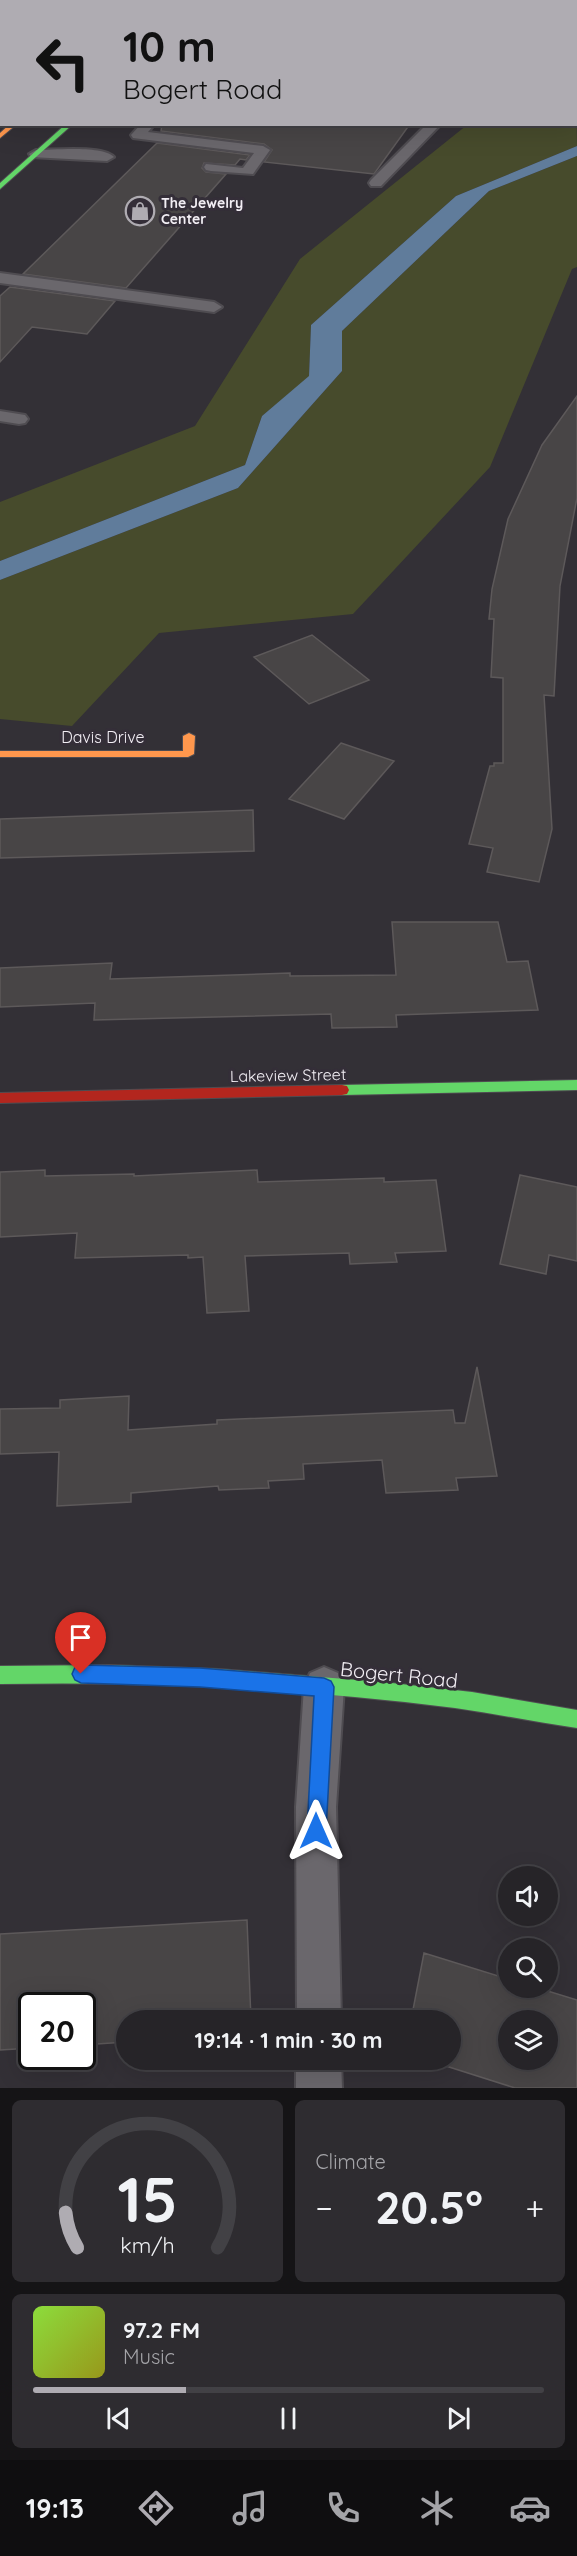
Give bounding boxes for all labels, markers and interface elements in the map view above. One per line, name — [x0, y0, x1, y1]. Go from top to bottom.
text: 10 m — [123, 20, 216, 73]
icon: left — [24, 24, 102, 102]
text: Bogert Road — [123, 72, 282, 106]
place label: The Jewelry Center — [161, 194, 243, 228]
shop icon: The Jewelry Center — [124, 195, 156, 227]
street label: Davis Drive — [61, 727, 145, 747]
street label: Lakeview Street — [230, 1064, 346, 1086]
pin — [55, 1612, 106, 1674]
icon: arrive — [64, 1621, 97, 1654]
street label: Bogert Road — [339, 1656, 459, 1693]
position arrow — [284, 1799, 348, 1863]
map controls — [498, 1866, 558, 2070]
button: sound — [498, 1866, 558, 1926]
button: search — [498, 1938, 558, 1998]
speed limit sign: 20 — [18, 1992, 96, 2070]
button: layers — [498, 2010, 558, 2070]
text: 19:14 · 1 min · 30 m — [194, 2026, 383, 2054]
text: Climate — [316, 2149, 386, 2174]
text: 15 — [117, 2160, 177, 2238]
text: 20.5° — [375, 2179, 483, 2235]
text: − — [316, 2187, 333, 2228]
text: + — [525, 2187, 544, 2228]
text: km/h — [120, 2232, 174, 2258]
text: 97.2 FM — [123, 2316, 200, 2344]
text: Music — [123, 2344, 175, 2369]
icon: previous — [102, 2402, 135, 2435]
icon: pause — [272, 2402, 305, 2435]
icon: next — [442, 2402, 475, 2435]
icon: directions — [135, 2487, 177, 2529]
icon: music — [229, 2487, 271, 2529]
icon: phone — [322, 2487, 364, 2529]
icon: climate — [416, 2487, 458, 2529]
icon: car — [509, 2487, 551, 2529]
text: 19:13 — [26, 2491, 84, 2525]

